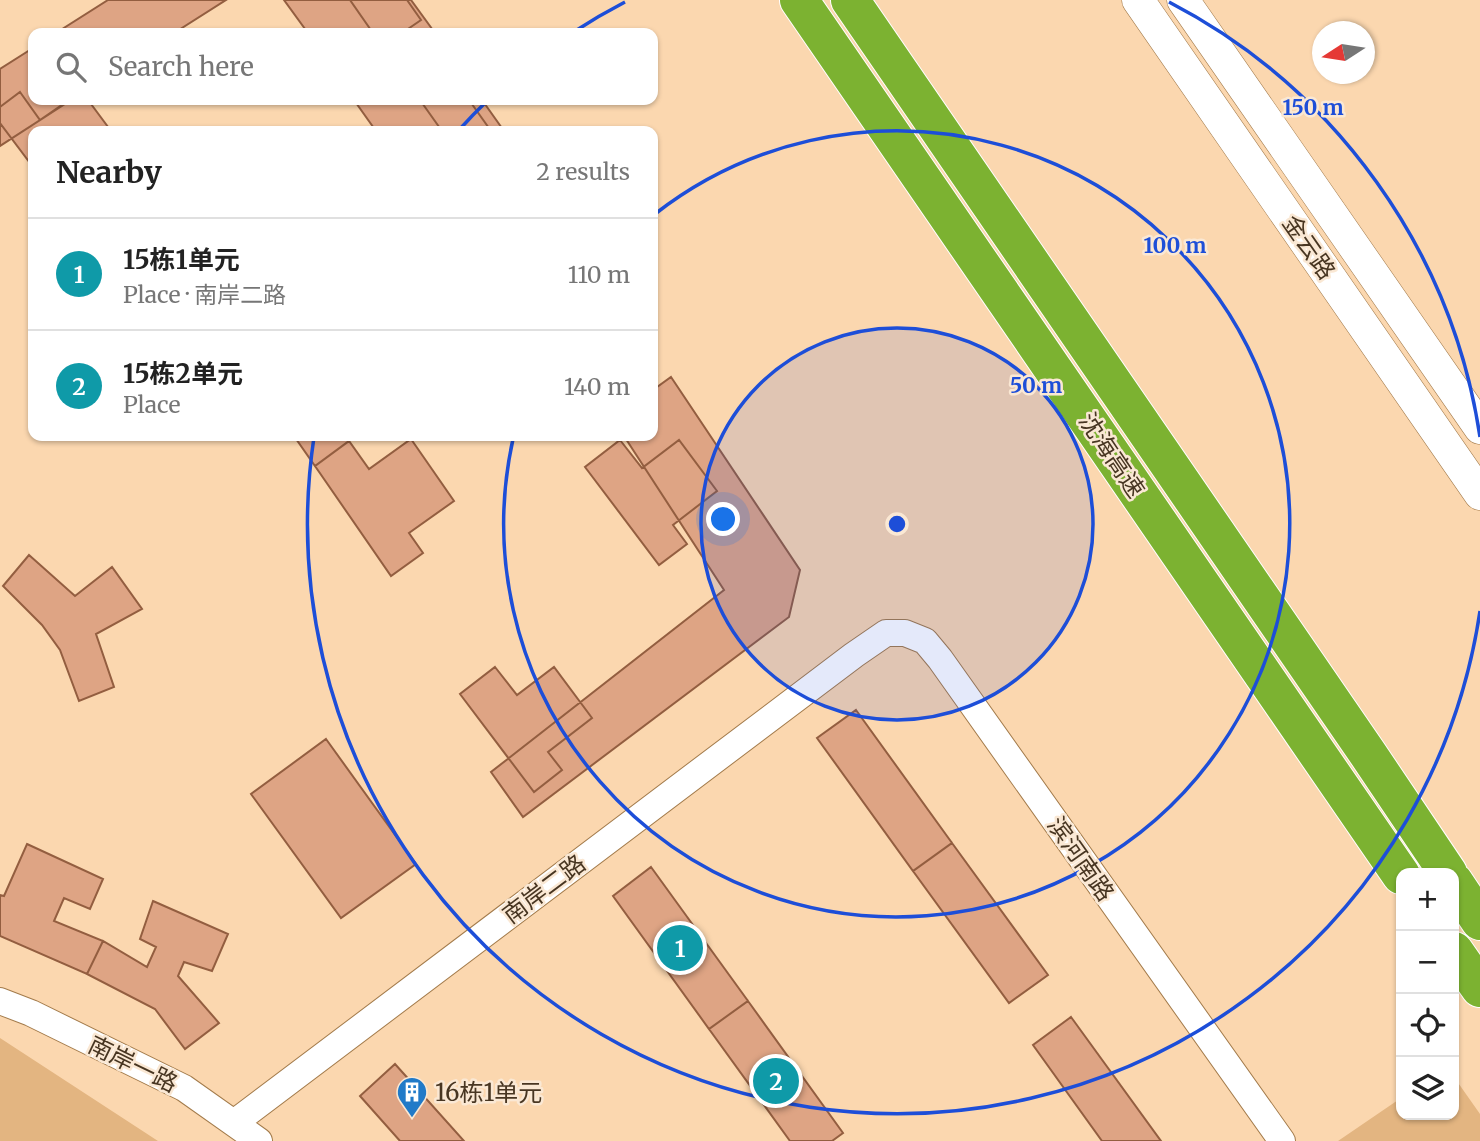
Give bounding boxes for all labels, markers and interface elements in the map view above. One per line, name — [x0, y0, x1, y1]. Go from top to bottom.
north arrow — [1312, 21, 1375, 84]
search box — [28, 28, 658, 105]
icon: search — [52, 48, 90, 86]
text: Search here — [108, 50, 254, 83]
text: 150 m — [1282, 94, 1344, 121]
text: Nearby — [56, 153, 162, 191]
text: 2 results — [536, 157, 630, 186]
street label: 金云路 — [1276, 209, 1342, 285]
text: 100 m — [1144, 232, 1206, 259]
text: 15栋1单元 — [123, 243, 240, 276]
text: 1 — [74, 260, 84, 289]
text: 110 m — [568, 260, 630, 289]
text: Place · 南岸二路 — [123, 280, 286, 309]
text: 15栋2单元 — [123, 357, 243, 390]
text: 2 — [72, 372, 86, 401]
text: 140 m — [564, 372, 630, 401]
text: 50 m — [1010, 372, 1062, 399]
text: Place — [123, 390, 180, 419]
street label: 沈海高速 — [1072, 407, 1152, 503]
your location — [706, 502, 740, 536]
centre of rings — [885, 512, 909, 536]
street label: 滨河南路 — [1041, 811, 1121, 907]
street label: 南岸二路 — [496, 848, 592, 930]
map controls — [1396, 868, 1459, 1120]
button: + — [1396, 868, 1459, 931]
pin: 1 — [657, 922, 703, 974]
button: − — [1396, 931, 1459, 994]
button: locate — [1396, 994, 1459, 1057]
street label: 南岸一路 — [83, 1029, 183, 1099]
pin: 2 — [753, 1055, 799, 1107]
button: layers — [1396, 1057, 1459, 1120]
building icon: 16栋1单元 — [395, 1075, 429, 1119]
place label: 16栋1单元 — [435, 1077, 542, 1108]

